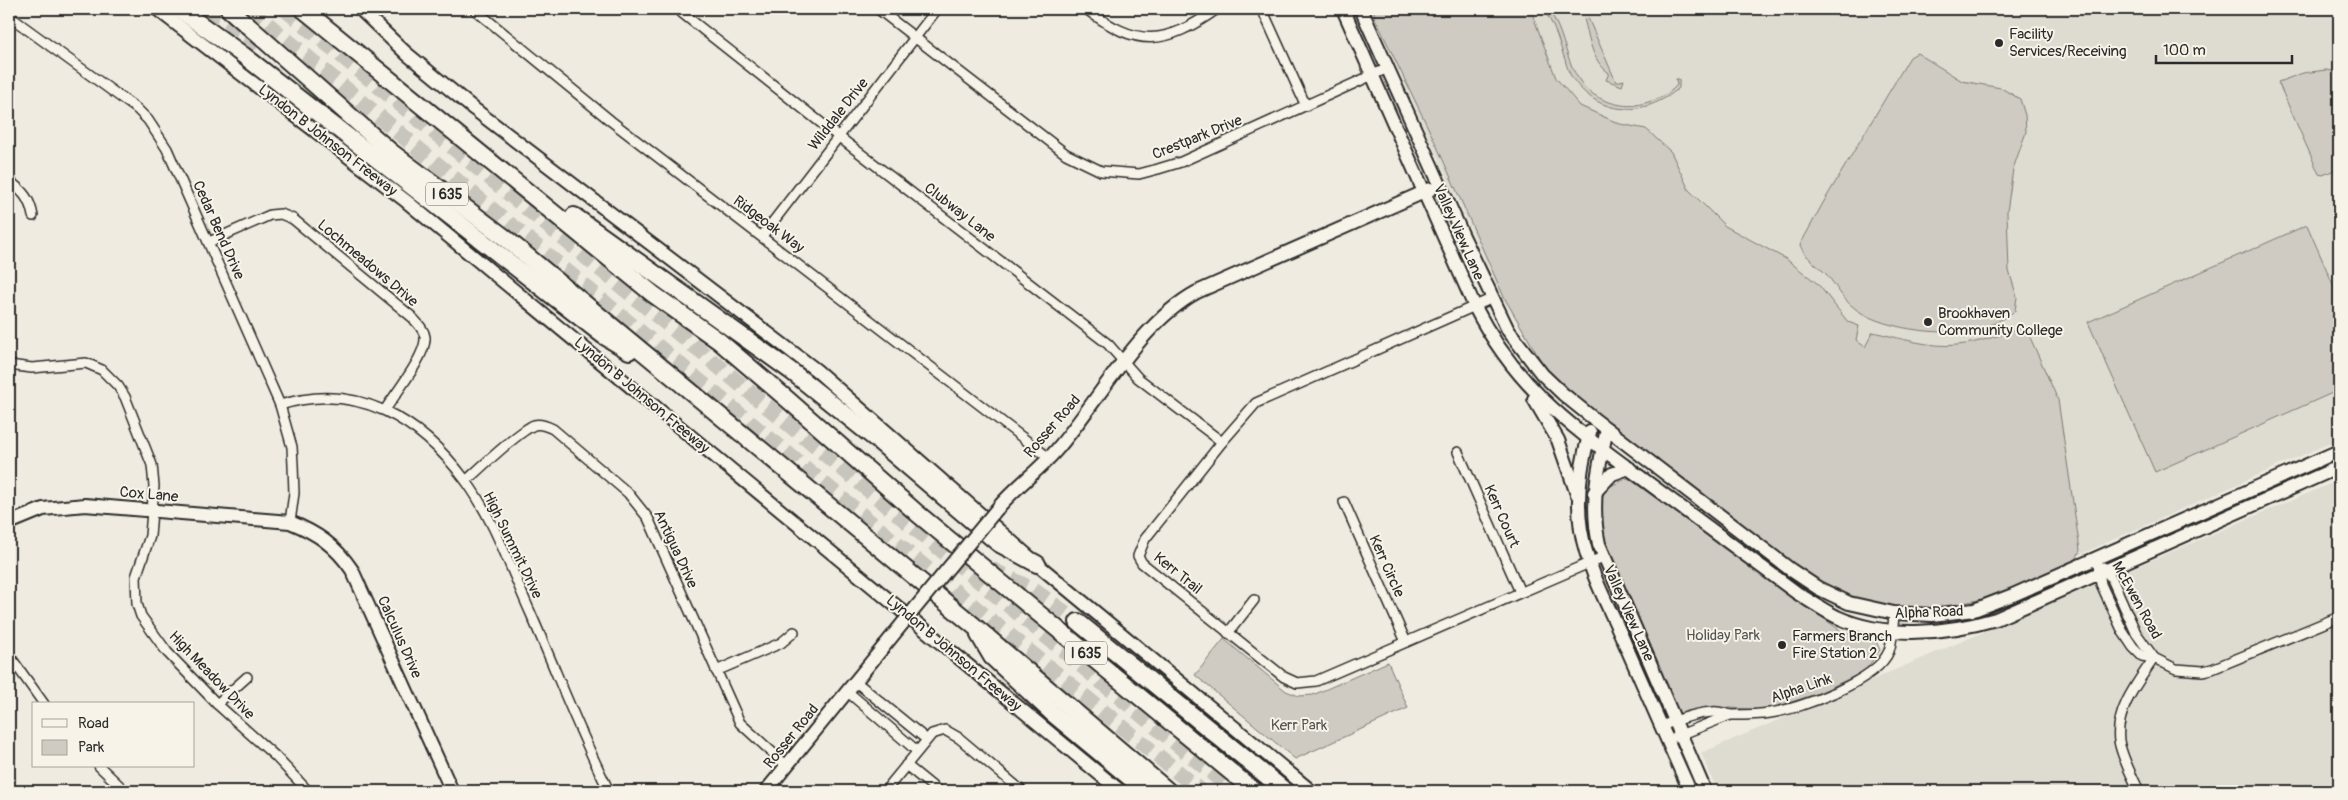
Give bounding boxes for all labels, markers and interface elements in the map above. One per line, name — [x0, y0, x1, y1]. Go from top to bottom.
place label: Facility Services/Receiving — [2009, 25, 2127, 61]
scale bar — [2156, 32, 2292, 64]
marker: Facility Services/Receiving — [1993, 37, 2005, 49]
text: 100 m — [2163, 41, 2206, 60]
street label: Wilddale Drive — [804, 74, 873, 154]
street label: Lyndon B Johnson Freeway — [254, 80, 401, 201]
street label: Crestpark Drive — [1149, 111, 1246, 164]
street label: Cedar Bend Drive — [188, 178, 249, 283]
street label: Clubway Lane — [920, 179, 1000, 247]
street label: Valley View Lane — [1429, 181, 1489, 284]
road number: I 635 — [426, 182, 468, 205]
street label: Ridgeoak Way — [729, 191, 809, 258]
street label: Lochmeadows Drive — [313, 216, 422, 312]
place label: Brookhaven Community College — [1938, 304, 2063, 340]
marker: Brookhaven Community College — [1922, 316, 1934, 328]
street label: Lyndon B Johnson Freeway — [570, 333, 714, 458]
street label: Rosser Road — [1020, 391, 1085, 462]
street label: Cox Lane — [119, 482, 180, 507]
street label: Kerr Court — [1479, 482, 1524, 551]
street label: High Summit Drive — [478, 489, 547, 602]
street label: Antigua Drive — [649, 507, 702, 592]
street label: Kerr Circle — [1364, 532, 1409, 601]
street label: Kerr Trail — [1150, 548, 1206, 599]
street label: McEwen Road — [2107, 558, 2166, 643]
street label: Valley View Lane — [1599, 562, 1659, 665]
street label: Lyndon B Johnson Freeway — [882, 591, 1026, 716]
street label: Calculus Drive — [373, 593, 426, 682]
street label: Alpha Road — [1894, 602, 1964, 623]
park label: Holiday Park — [1686, 626, 1761, 645]
street label: High Meadow Drive — [165, 627, 259, 724]
place label: Farmers Branch Fire Station 2 — [1792, 627, 1892, 663]
marker: Farmers Branch Fire Station 2 — [1776, 639, 1788, 651]
road number: I 635 — [1065, 641, 1107, 664]
street label: Alpha Link — [1768, 669, 1835, 708]
street label: Rosser Road — [760, 700, 823, 772]
legend — [32, 702, 195, 768]
text: Road — [78, 714, 109, 733]
park label: Kerr Park — [1271, 716, 1328, 735]
text: Park — [78, 738, 105, 757]

